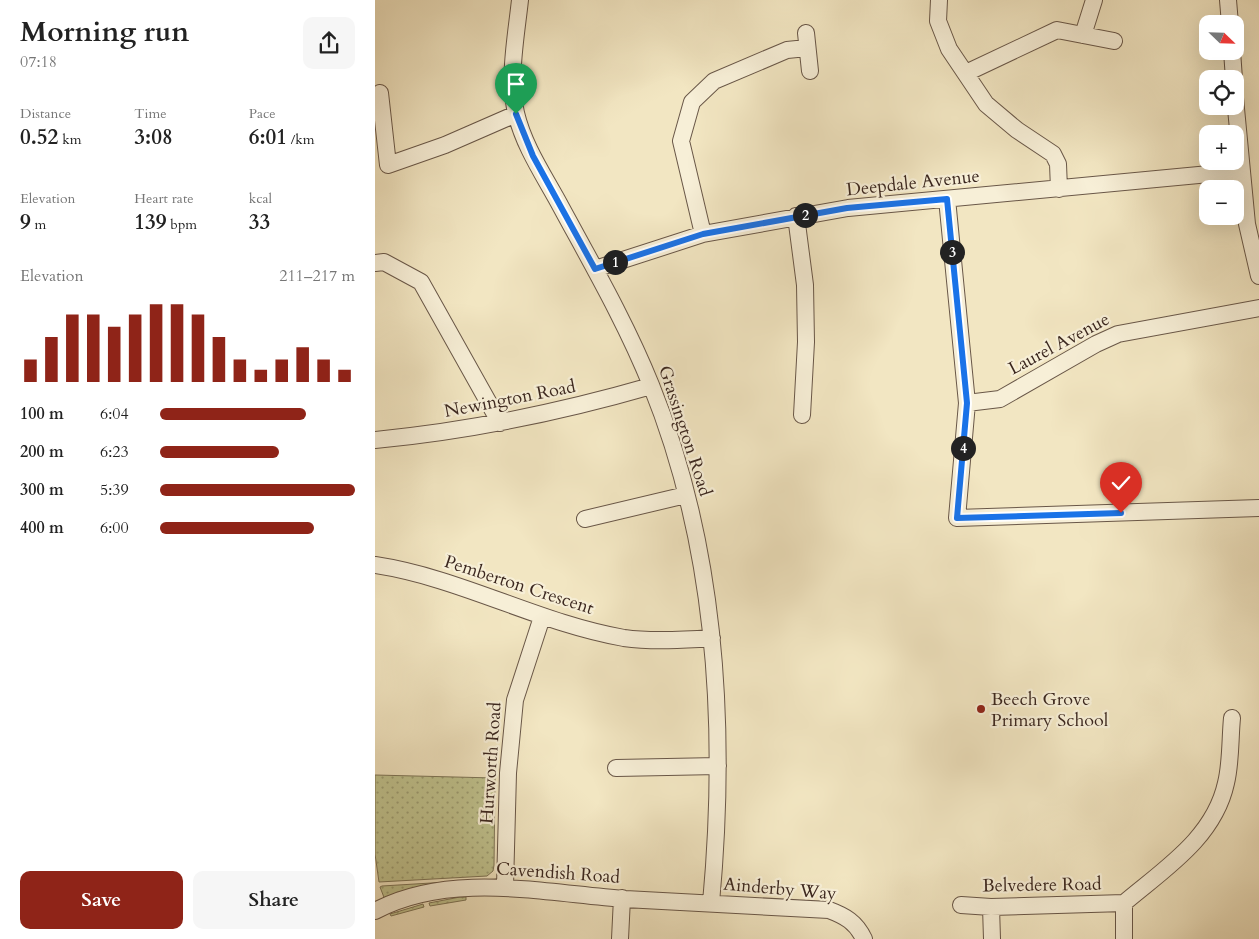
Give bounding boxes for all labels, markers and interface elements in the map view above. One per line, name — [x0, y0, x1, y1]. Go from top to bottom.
text: Morning run — [20, 13, 189, 51]
north arrow — [1199, 15, 1244, 60]
map controls — [1199, 15, 1244, 225]
button: share — [303, 17, 355, 69]
text: 07:18 — [20, 51, 57, 73]
pin — [495, 63, 537, 114]
icon: arrive — [502, 70, 530, 98]
button: locate — [1199, 70, 1244, 115]
text: Distance — [20, 104, 71, 123]
text: Time — [134, 104, 167, 123]
text: Pace — [249, 104, 276, 123]
text: 0.52 — [20, 123, 58, 152]
text: 3:08 — [134, 123, 173, 152]
text: 6:01 — [249, 123, 287, 152]
button: + — [1199, 125, 1244, 170]
text: km — [58, 130, 81, 149]
text: /km — [287, 130, 315, 149]
street label: Deepdale Avenue — [845, 164, 981, 202]
button: − — [1199, 180, 1244, 225]
text: Elevation — [20, 189, 76, 208]
text: Heart rate — [134, 189, 194, 208]
text: kcal — [249, 189, 272, 208]
pin: 2 — [793, 202, 817, 228]
text: 2 — [802, 206, 809, 225]
text: 9 — [20, 208, 31, 237]
text: 139 — [134, 208, 167, 237]
text: 33 — [249, 208, 270, 237]
text: m — [31, 215, 46, 234]
text: bpm — [167, 215, 197, 234]
pin: 3 — [939, 240, 965, 264]
text: 3 — [949, 243, 956, 262]
pin: 1 — [603, 250, 627, 274]
text: 1 — [612, 253, 619, 272]
text: Elevation — [20, 265, 84, 287]
text: 211–217 m — [279, 265, 355, 287]
street label: Laurel Avenue — [1004, 307, 1114, 381]
street label: Grassington Road — [652, 362, 718, 500]
street label: Newington Road — [442, 374, 578, 424]
text: 100 m — [20, 403, 64, 425]
text: 6:04 — [100, 403, 129, 425]
pin: 4 — [951, 436, 975, 460]
text: 4 — [960, 439, 967, 458]
text: 200 m — [20, 441, 64, 463]
text: 6:23 — [100, 441, 129, 463]
pin — [1100, 462, 1142, 513]
icon: check — [1107, 469, 1135, 497]
text: 300 m — [20, 479, 64, 501]
text: 5:39 — [100, 479, 129, 501]
text: 400 m — [20, 517, 64, 539]
text: 6:00 — [100, 517, 129, 539]
street label: Pemberton Crescent — [441, 549, 597, 621]
place label: Beech Grove Primary School — [991, 687, 1109, 733]
street label: Hurworth Road — [474, 701, 508, 825]
marker: Beech Grove Primary School — [975, 703, 987, 715]
street label: Cavendish Road — [495, 856, 621, 890]
button: Save — [20, 871, 183, 929]
button: Share — [193, 871, 355, 929]
street label: Belvedere Road — [982, 871, 1102, 899]
street label: Ainderby Way — [722, 872, 838, 906]

